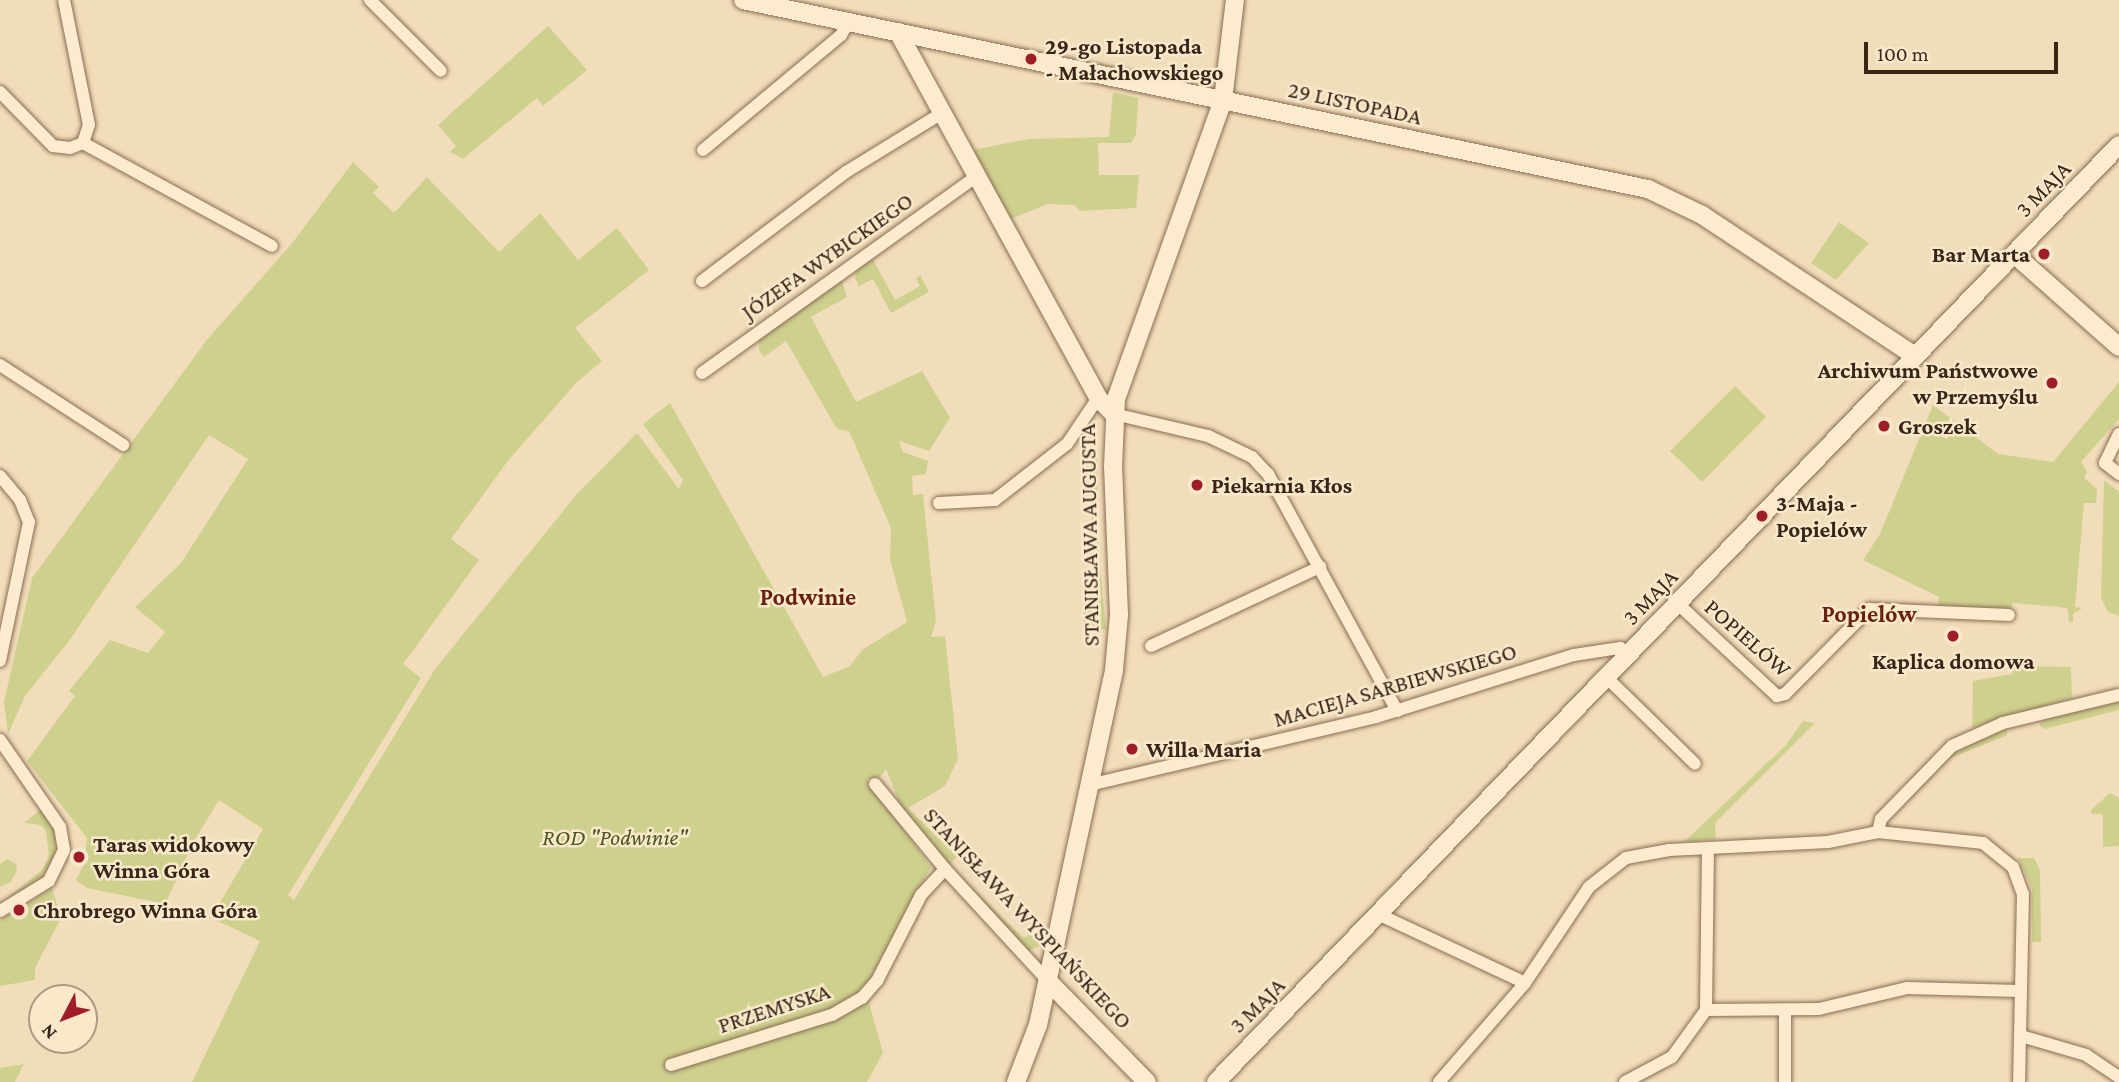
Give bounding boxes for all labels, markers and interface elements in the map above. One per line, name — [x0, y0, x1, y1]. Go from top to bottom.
scale bar — [1867, 28, 2061, 72]
place label: 29-go Listopada - Małachowskiego — [1045, 32, 1223, 86]
text: 100 m — [1877, 42, 1929, 66]
marker: 29-go Listopada - Małachowskiego — [1023, 51, 1039, 67]
street label: 29 LISTOPADA — [1286, 75, 1424, 131]
street label: 3 MAJA — [2010, 155, 2076, 223]
street label: JÓZEFA WYBICKIEGO — [736, 187, 918, 325]
place label: Bar Marta — [1932, 240, 2030, 268]
marker: Bar Marta — [2036, 246, 2052, 262]
place label: Archiwum Państwowe w Przemyślu — [1818, 356, 2038, 410]
marker: Archiwum Państwowe w Przemyślu — [2044, 375, 2060, 391]
place label: Groszek — [1898, 412, 1976, 440]
marker: Groszek — [1876, 418, 1892, 434]
street label: STANISŁAWA AUGUSTA — [1073, 423, 1105, 647]
place label: Piekarnia Kłos — [1211, 471, 1352, 499]
marker: Piekarnia Kłos — [1189, 477, 1205, 493]
place label: 3-Maja - Popielów — [1776, 489, 1867, 543]
marker: 3-Maja - Popielów — [1754, 508, 1770, 524]
street label: 3 MAJA — [1617, 563, 1683, 631]
district label: Podwinie — [760, 583, 856, 611]
street label: POPIELÓW — [1699, 593, 1797, 683]
district label: Popielów — [1821, 600, 1917, 628]
marker: Kaplica domowa — [1945, 628, 1961, 644]
street label: MACIEJA SARBIEWSKIEGO — [1270, 637, 1520, 733]
place label: Kaplica domowa — [1872, 647, 2034, 675]
place label: Willa Maria — [1146, 735, 1261, 763]
marker: Willa Maria — [1124, 741, 1140, 757]
street label: STANISŁAWA WYSPIAŃSKIEGO — [918, 801, 1138, 1035]
park label: ROD "Podwinie" — [542, 823, 688, 851]
place label: Taras widokowy Winna Góra — [93, 830, 254, 884]
marker: Taras widokowy Winna Góra — [71, 849, 87, 865]
place label: Chrobrego Winna Góra — [33, 896, 257, 924]
marker: Chrobrego Winna Góra — [11, 902, 27, 918]
street label: 3 MAJA — [1223, 971, 1291, 1039]
street label: PRZEMYSKA — [715, 977, 833, 1039]
north arrow — [28, 984, 98, 1054]
text: N — [36, 1020, 61, 1044]

